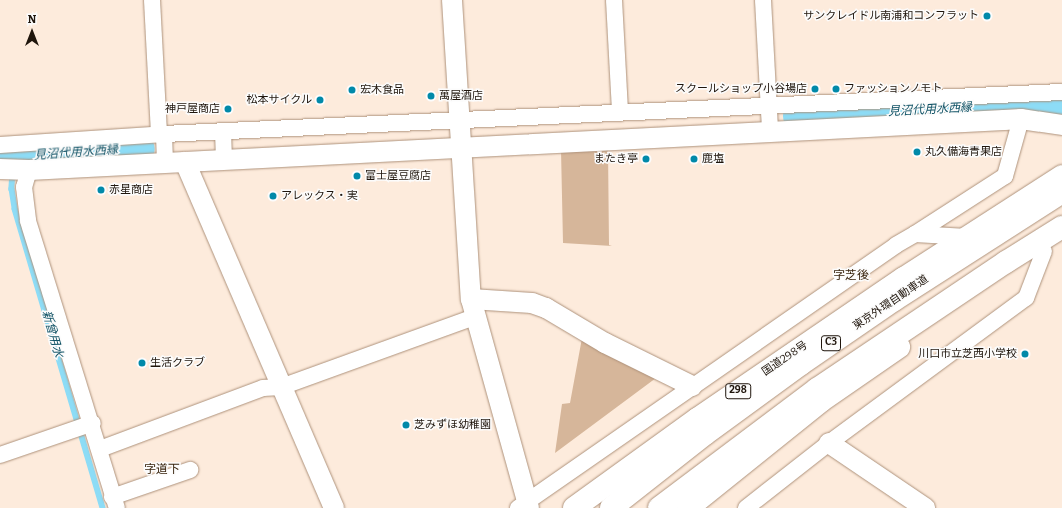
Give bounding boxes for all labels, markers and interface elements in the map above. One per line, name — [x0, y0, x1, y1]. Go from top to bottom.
place label: サンクレイドル南浦和コンフラット — [803, 9, 979, 23]
marker: サンクレイドル南浦和コンフラット — [982, 11, 992, 21]
north arrow — [12, 12, 52, 52]
text: N — [28, 13, 36, 26]
place label: スクールショップ小谷場店 — [675, 82, 807, 96]
place label: ファッションノモト — [844, 82, 943, 96]
place label: 宏木食品 — [360, 83, 404, 97]
marker: スクールショップ小谷場店 — [810, 84, 820, 94]
marker: ファッションノモト — [831, 84, 841, 94]
marker: 宏木食品 — [347, 85, 357, 95]
place label: 萬屋酒店 — [439, 89, 483, 103]
marker: 萬屋酒店 — [426, 91, 436, 101]
place label: 松本サイクル — [246, 93, 312, 107]
marker: 松本サイクル — [315, 95, 325, 105]
water label: 見沼代用水西縁 — [888, 101, 972, 119]
place label: 神戸屋商店 — [165, 102, 220, 116]
marker: 神戸屋商店 — [223, 104, 233, 114]
water label: 見沼代用水西縁 — [34, 143, 118, 163]
place label: 丸久備海青果店 — [925, 145, 1002, 159]
marker: 丸久備海青果店 — [912, 147, 922, 157]
place label: またき亭 — [594, 152, 638, 166]
place label: 鹿塩 — [702, 152, 724, 166]
marker: またき亭 — [641, 154, 651, 164]
marker: 鹿塩 — [689, 154, 699, 164]
place label: 富士屋豆腐店 — [365, 169, 431, 183]
marker: 富士屋豆腐店 — [352, 171, 362, 181]
place label: 赤星商店 — [109, 183, 153, 197]
marker: 赤星商店 — [96, 185, 106, 195]
place label: アレックス・実 — [281, 189, 358, 203]
marker: アレックス・実 — [268, 191, 278, 201]
district label: 字芝後 — [833, 269, 869, 283]
street label: 東京外環自動車道 — [851, 273, 931, 333]
water label: 新曾用水 — [38, 309, 66, 359]
road number: C3 — [821, 335, 841, 351]
street label: 国道298号 — [760, 339, 810, 379]
place label: 川口市立芝西小学校 — [918, 347, 1017, 361]
marker: 川口市立芝西小学校 — [1020, 349, 1030, 359]
place label: 生活クラブ — [150, 356, 205, 370]
marker: 生活クラブ — [137, 358, 147, 368]
road number: 298 — [725, 383, 751, 399]
place label: 芝みずほ幼稚園 — [414, 418, 491, 432]
marker: 芝みずほ幼稚園 — [401, 420, 411, 430]
district label: 字道下 — [144, 463, 180, 477]

